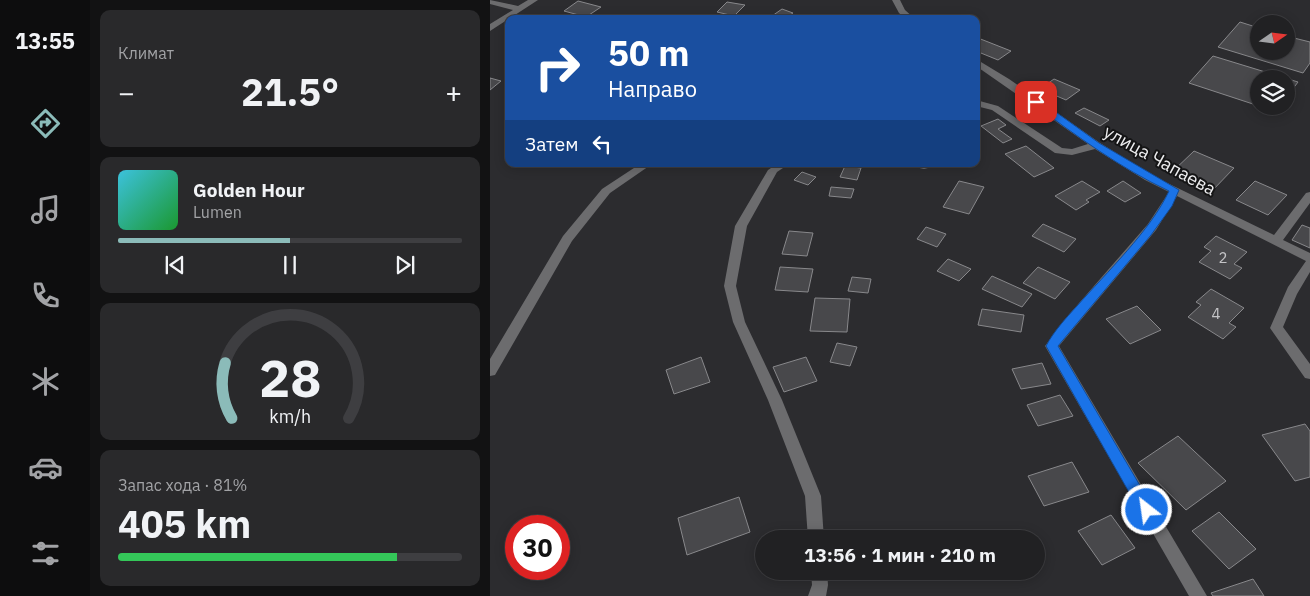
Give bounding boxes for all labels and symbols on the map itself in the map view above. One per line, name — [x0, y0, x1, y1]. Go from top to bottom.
north arrow — [1250, 15, 1295, 60]
pin — [1015, 81, 1057, 123]
street label: улица Чапаева — [1100, 120, 1220, 200]
house number: 2 — [1218, 248, 1228, 267]
house number: 4 — [1211, 304, 1221, 323]
position arrow — [1120, 483, 1172, 535]
speed limit sign: 30 — [505, 515, 570, 580]

